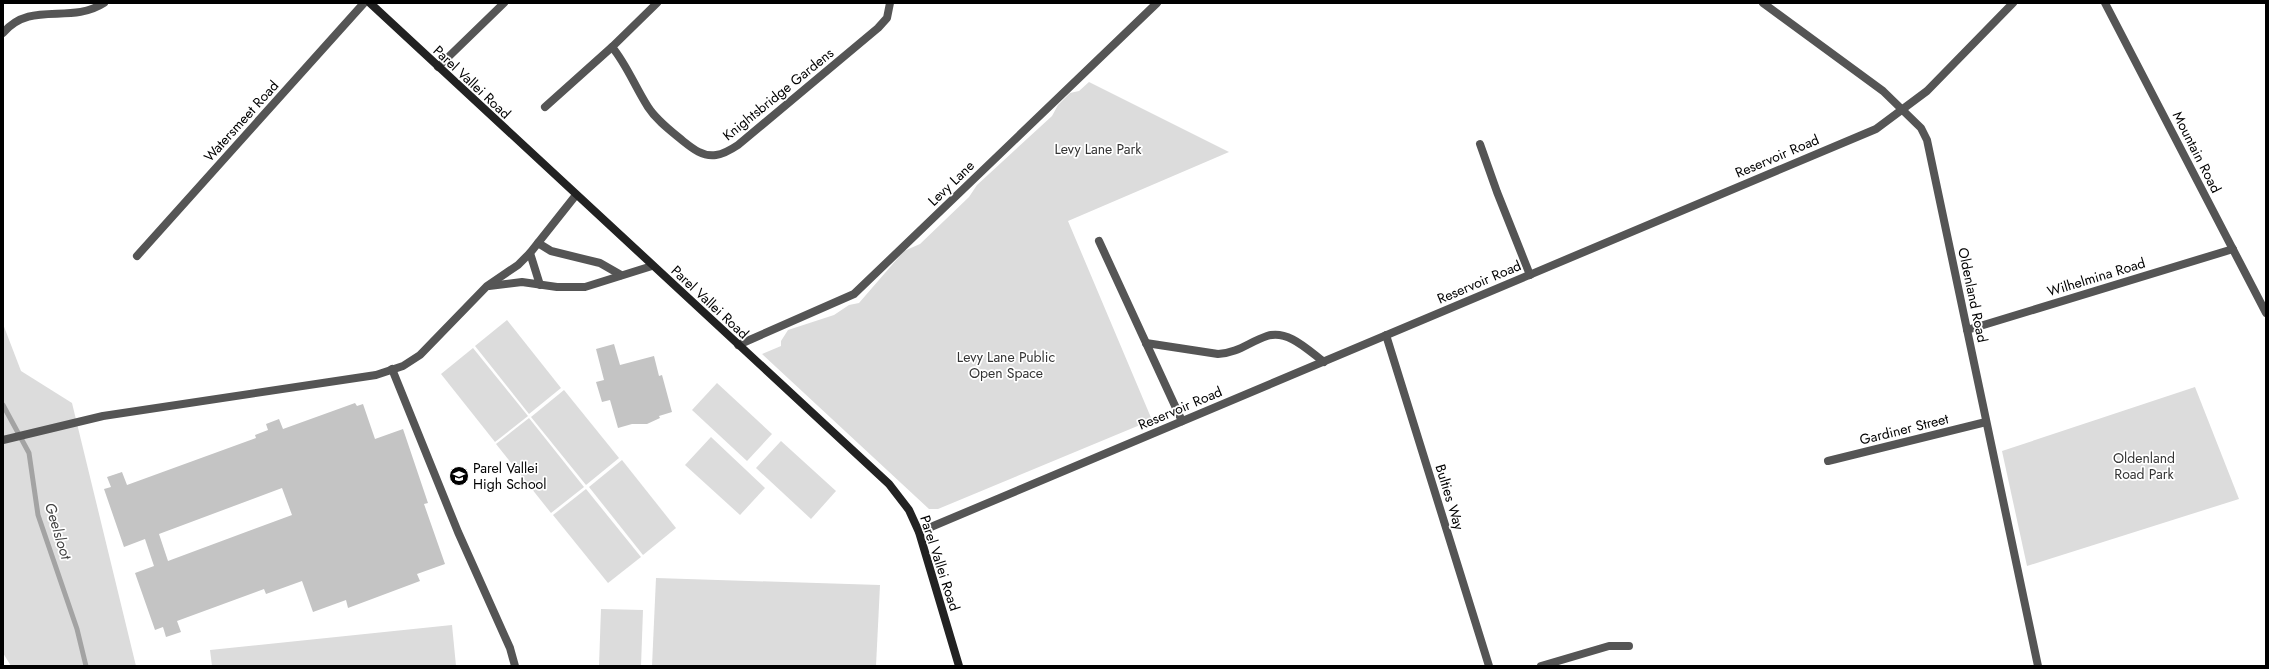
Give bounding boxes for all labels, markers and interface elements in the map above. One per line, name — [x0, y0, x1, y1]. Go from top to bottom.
street label: Parel Vallei Road — [429, 41, 515, 123]
street label: Knightsbridge Gardens — [718, 43, 838, 145]
street label: Watersmeet Road — [199, 76, 283, 166]
street label: Mountain Road — [2168, 108, 2226, 196]
street label: Reservoir Road — [1732, 129, 1822, 183]
park label: Levy Lane Park — [1055, 139, 1142, 159]
street label: Levy Lane — [923, 156, 979, 210]
street label: Oldenland Road — [1953, 246, 1993, 344]
street label: Wilhelmina Road — [2045, 253, 2147, 301]
street label: Reservoir Road — [1434, 255, 1524, 309]
street label: Parel Vallei Road — [667, 261, 753, 343]
park label: Levy Lane Public Open Space — [957, 347, 1055, 383]
street label: Reservoir Road — [1135, 381, 1225, 435]
street label: Gardiner Street — [1857, 408, 1951, 450]
park label: Oldenland Road Park — [2113, 448, 2175, 484]
place label: Parel Vallei High School — [473, 458, 546, 494]
street label: Bulties Way — [1431, 462, 1470, 533]
school or university icon: Parel Vallei High School — [448, 465, 470, 487]
water label: Geelsloot — [39, 500, 77, 563]
street label: Parel Vallei Road — [915, 513, 965, 613]

